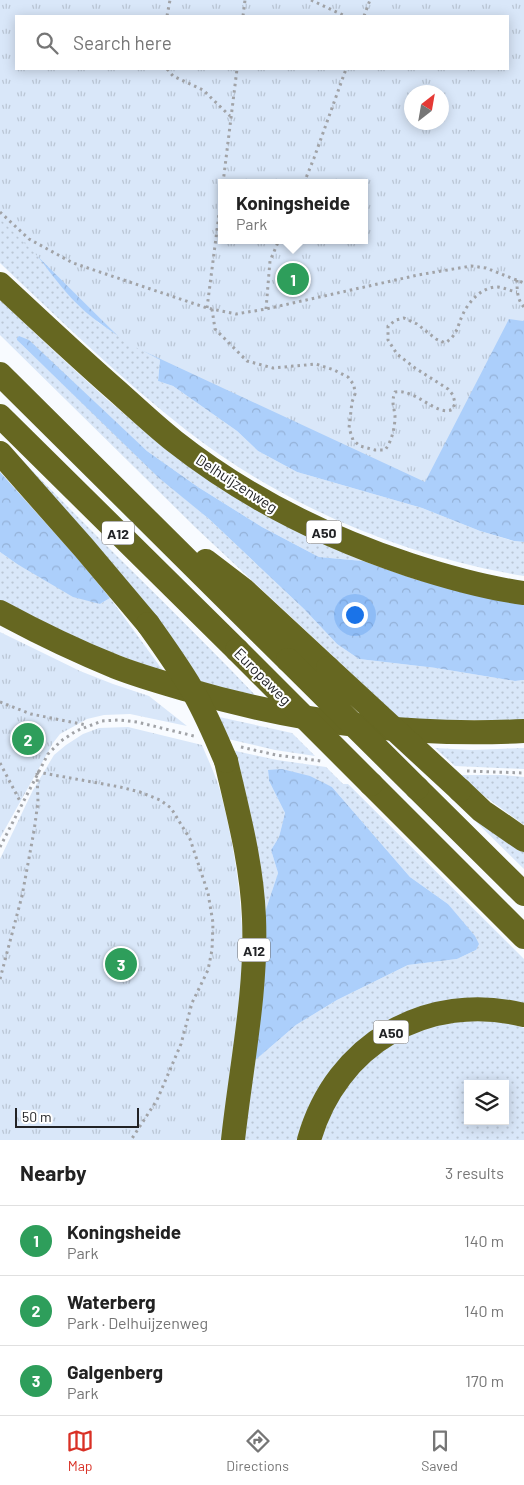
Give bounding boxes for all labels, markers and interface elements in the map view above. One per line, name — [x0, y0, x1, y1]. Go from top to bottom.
search box — [15, 15, 509, 70]
icon: search — [33, 29, 61, 57]
text: Search here — [73, 31, 172, 54]
north arrow — [404, 85, 449, 130]
popup — [218, 179, 368, 244]
text: Koningsheide — [236, 191, 350, 214]
text: Park — [236, 214, 267, 233]
pin: 1 — [277, 260, 309, 298]
street label: Delhuijzenweg — [193, 450, 281, 516]
road number: A50 — [306, 520, 342, 544]
road number: A12 — [102, 522, 134, 544]
your location — [342, 602, 368, 628]
street label: Europaweg — [231, 644, 295, 708]
pin: 2 — [12, 720, 44, 758]
road number: A12 — [238, 938, 270, 962]
pin: 3 — [105, 945, 137, 983]
road number: A50 — [374, 1020, 408, 1044]
map controls — [464, 1080, 509, 1125]
button: layers — [464, 1080, 509, 1125]
scale bar — [15, 1105, 139, 1128]
text: 50 m — [22, 1108, 51, 1125]
text: Nearby — [20, 1160, 86, 1185]
text: 3 results — [445, 1163, 504, 1182]
text: Koningsheide — [67, 1220, 181, 1243]
text: 1 — [33, 1231, 39, 1250]
text: 140 m — [464, 1231, 504, 1250]
text: Park — [67, 1243, 98, 1262]
text: Waterberg — [67, 1290, 156, 1313]
text: 2 — [32, 1301, 40, 1320]
text: 140 m — [464, 1301, 504, 1320]
text: Park · Delhuijzenweg — [67, 1313, 208, 1332]
text: Galgenberg — [67, 1360, 163, 1383]
text: 3 — [32, 1371, 40, 1390]
text: 170 m — [465, 1371, 504, 1390]
text: Park — [67, 1383, 98, 1402]
tab: Map — [66, 1427, 94, 1474]
tab: Directions — [226, 1427, 289, 1474]
tab: Saved — [421, 1427, 458, 1474]

